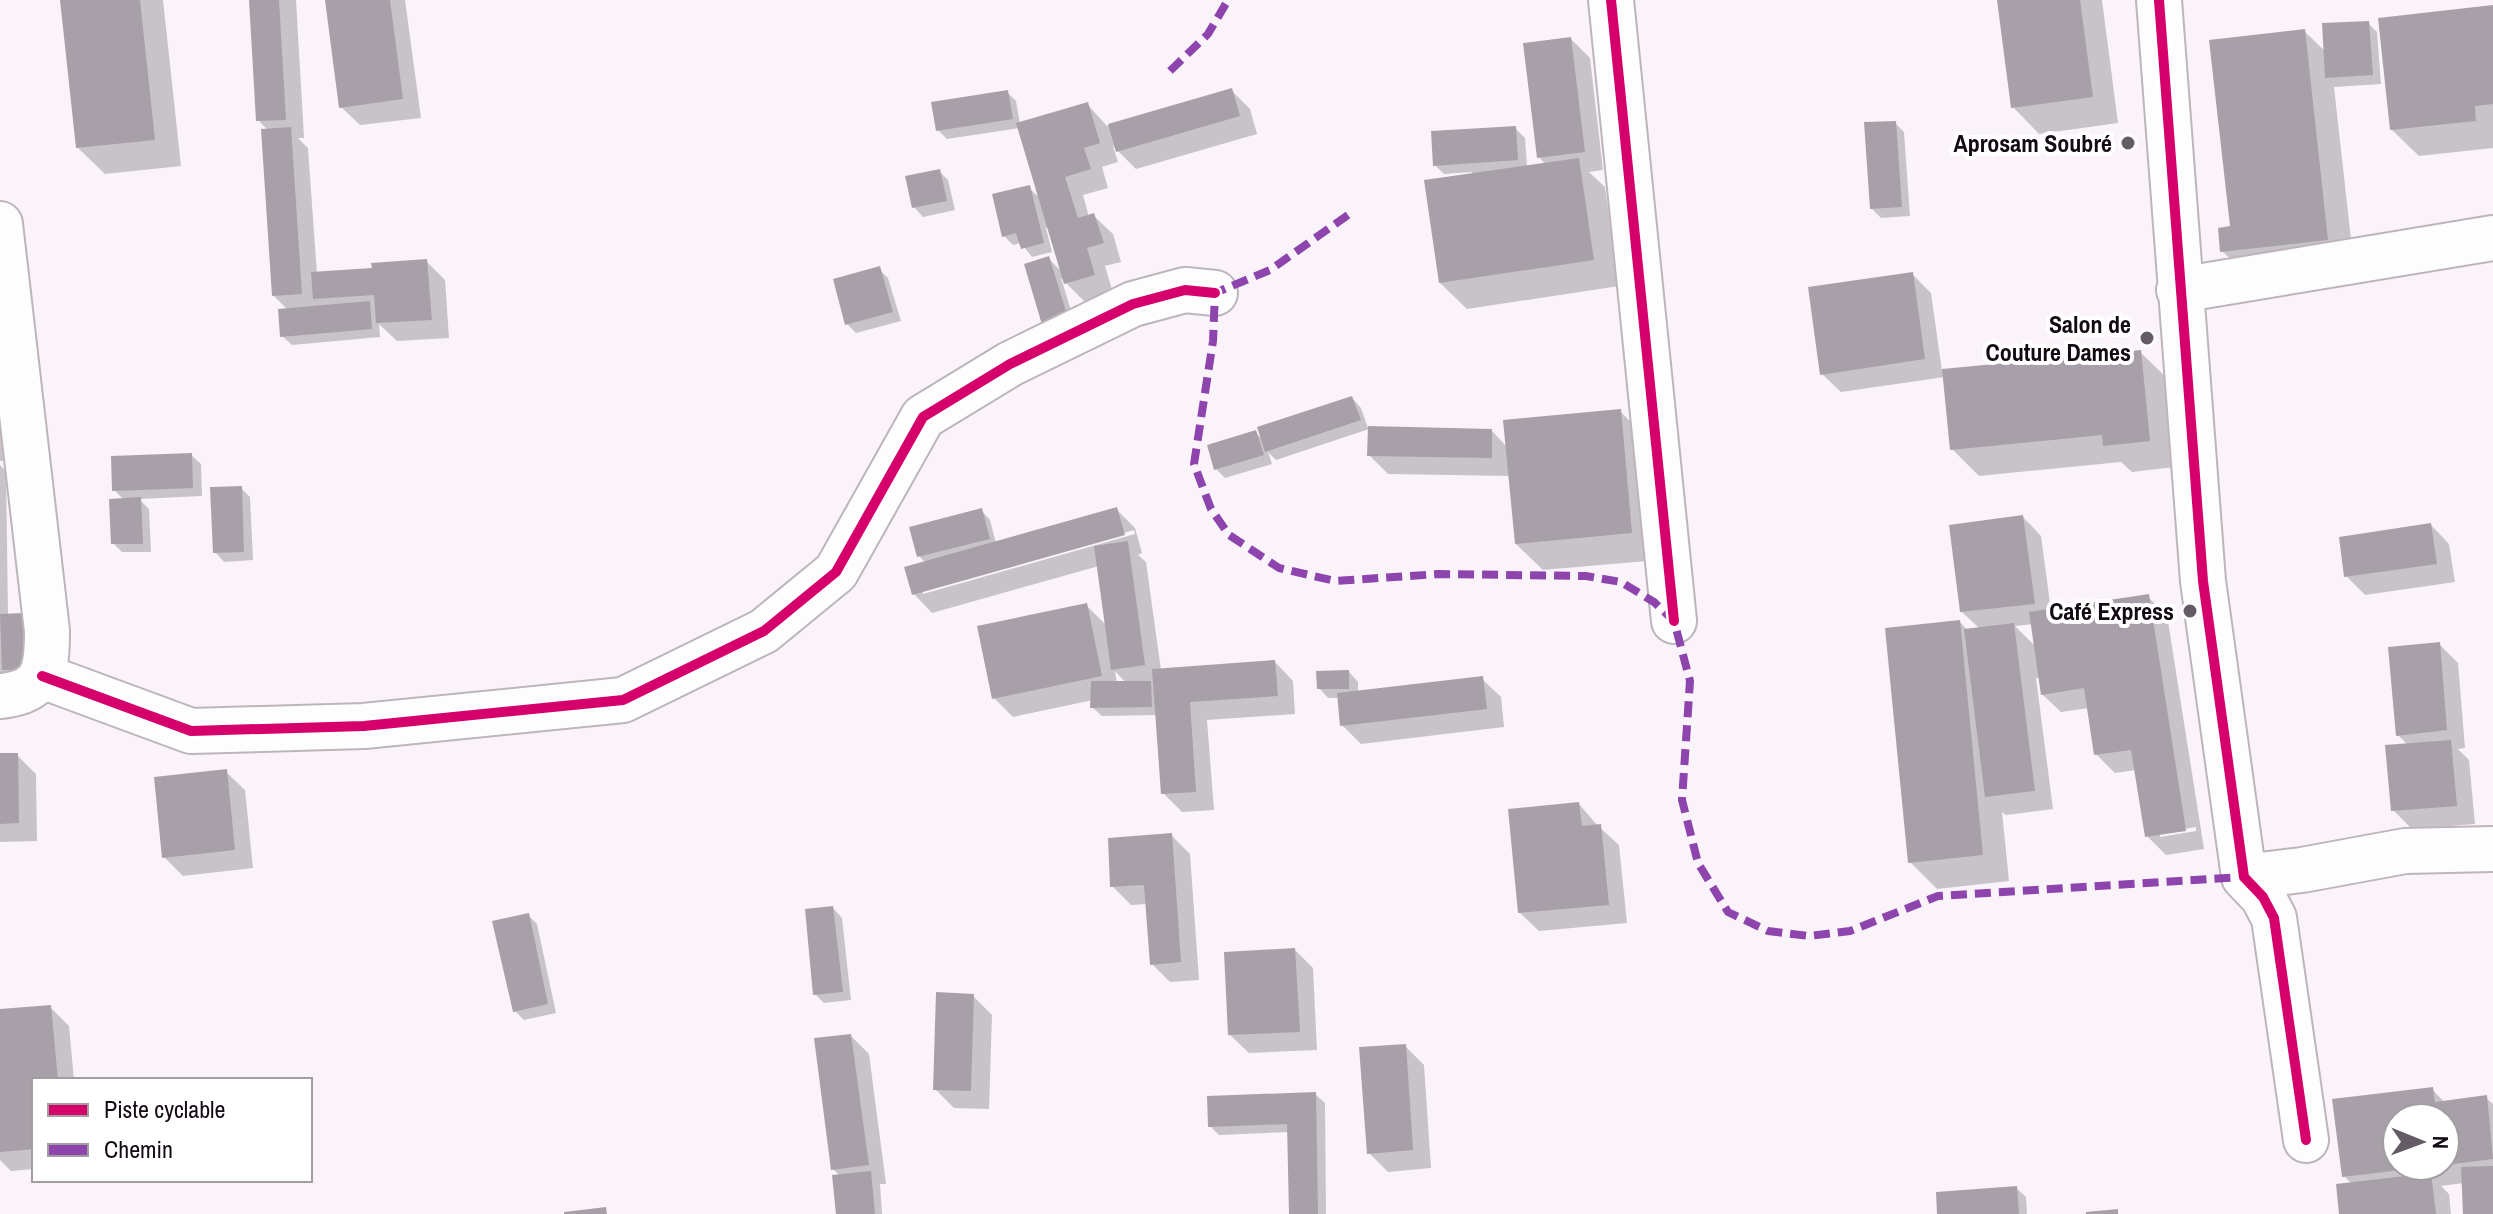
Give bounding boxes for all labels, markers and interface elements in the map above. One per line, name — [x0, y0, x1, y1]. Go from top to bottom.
place label: Aprosam Soubré — [1953, 127, 2112, 159]
marker: Aprosam Soubré — [2119, 134, 2137, 152]
place label: Salon de Couture Dames — [1986, 308, 2131, 368]
marker: Salon de Couture Dames — [2138, 329, 2156, 347]
place label: Café Express — [2049, 595, 2174, 627]
marker: Café Express — [2181, 602, 2199, 620]
legend — [32, 1078, 312, 1182]
text: Piste cyclable — [104, 1093, 225, 1125]
north arrow — [2381, 1102, 2461, 1182]
text: Chemin — [104, 1133, 173, 1165]
text: N — [2426, 1136, 2456, 1149]

